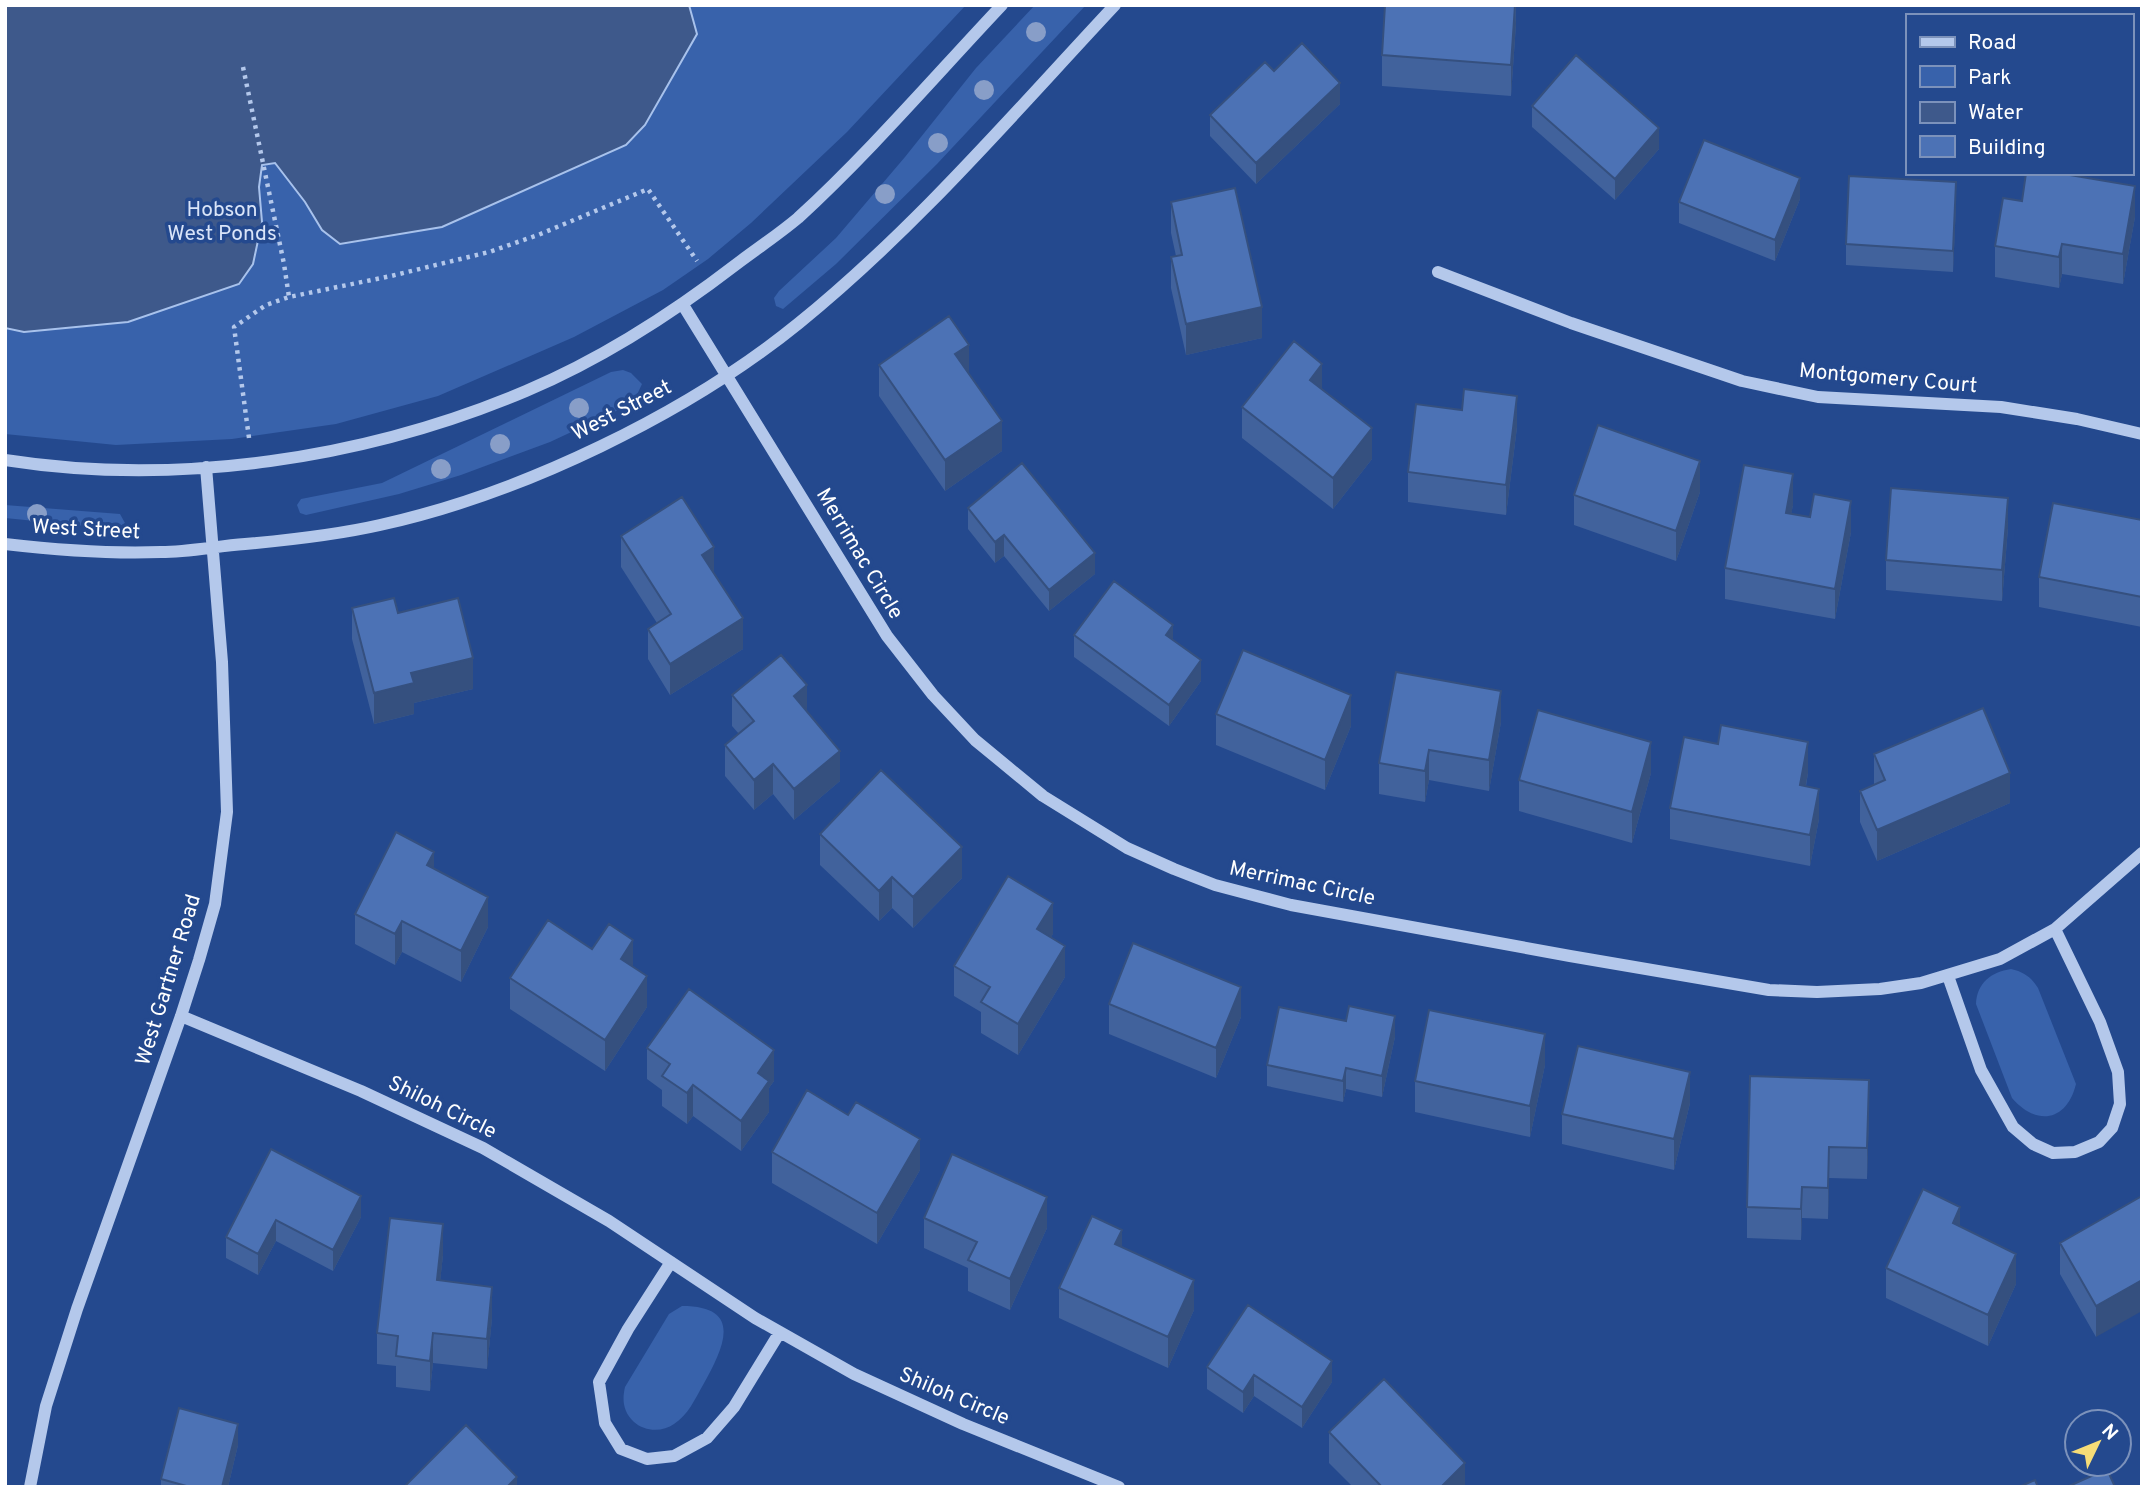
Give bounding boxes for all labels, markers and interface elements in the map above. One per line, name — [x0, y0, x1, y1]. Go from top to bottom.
legend — [1906, 14, 2133, 175]
text: Road — [1968, 30, 2017, 57]
text: Park — [1968, 65, 2011, 92]
text: Water — [1968, 100, 2023, 127]
text: Building — [1968, 135, 2046, 162]
park label: Hobson West Ponds — [167, 197, 277, 248]
street label: Montgomery Court — [1798, 358, 1978, 400]
street label: West Street — [567, 374, 677, 448]
street label: Merrimac Circle — [809, 483, 909, 625]
street label: West Street — [31, 514, 141, 546]
street label: Merrimac Circle — [1227, 855, 1377, 913]
street label: West Gartner Road — [130, 891, 208, 1069]
street label: Shiloh Circle — [383, 1070, 501, 1146]
street label: Shiloh Circle — [895, 1362, 1013, 1432]
north arrow — [2063, 1408, 2133, 1478]
text: N — [2096, 1420, 2122, 1446]

